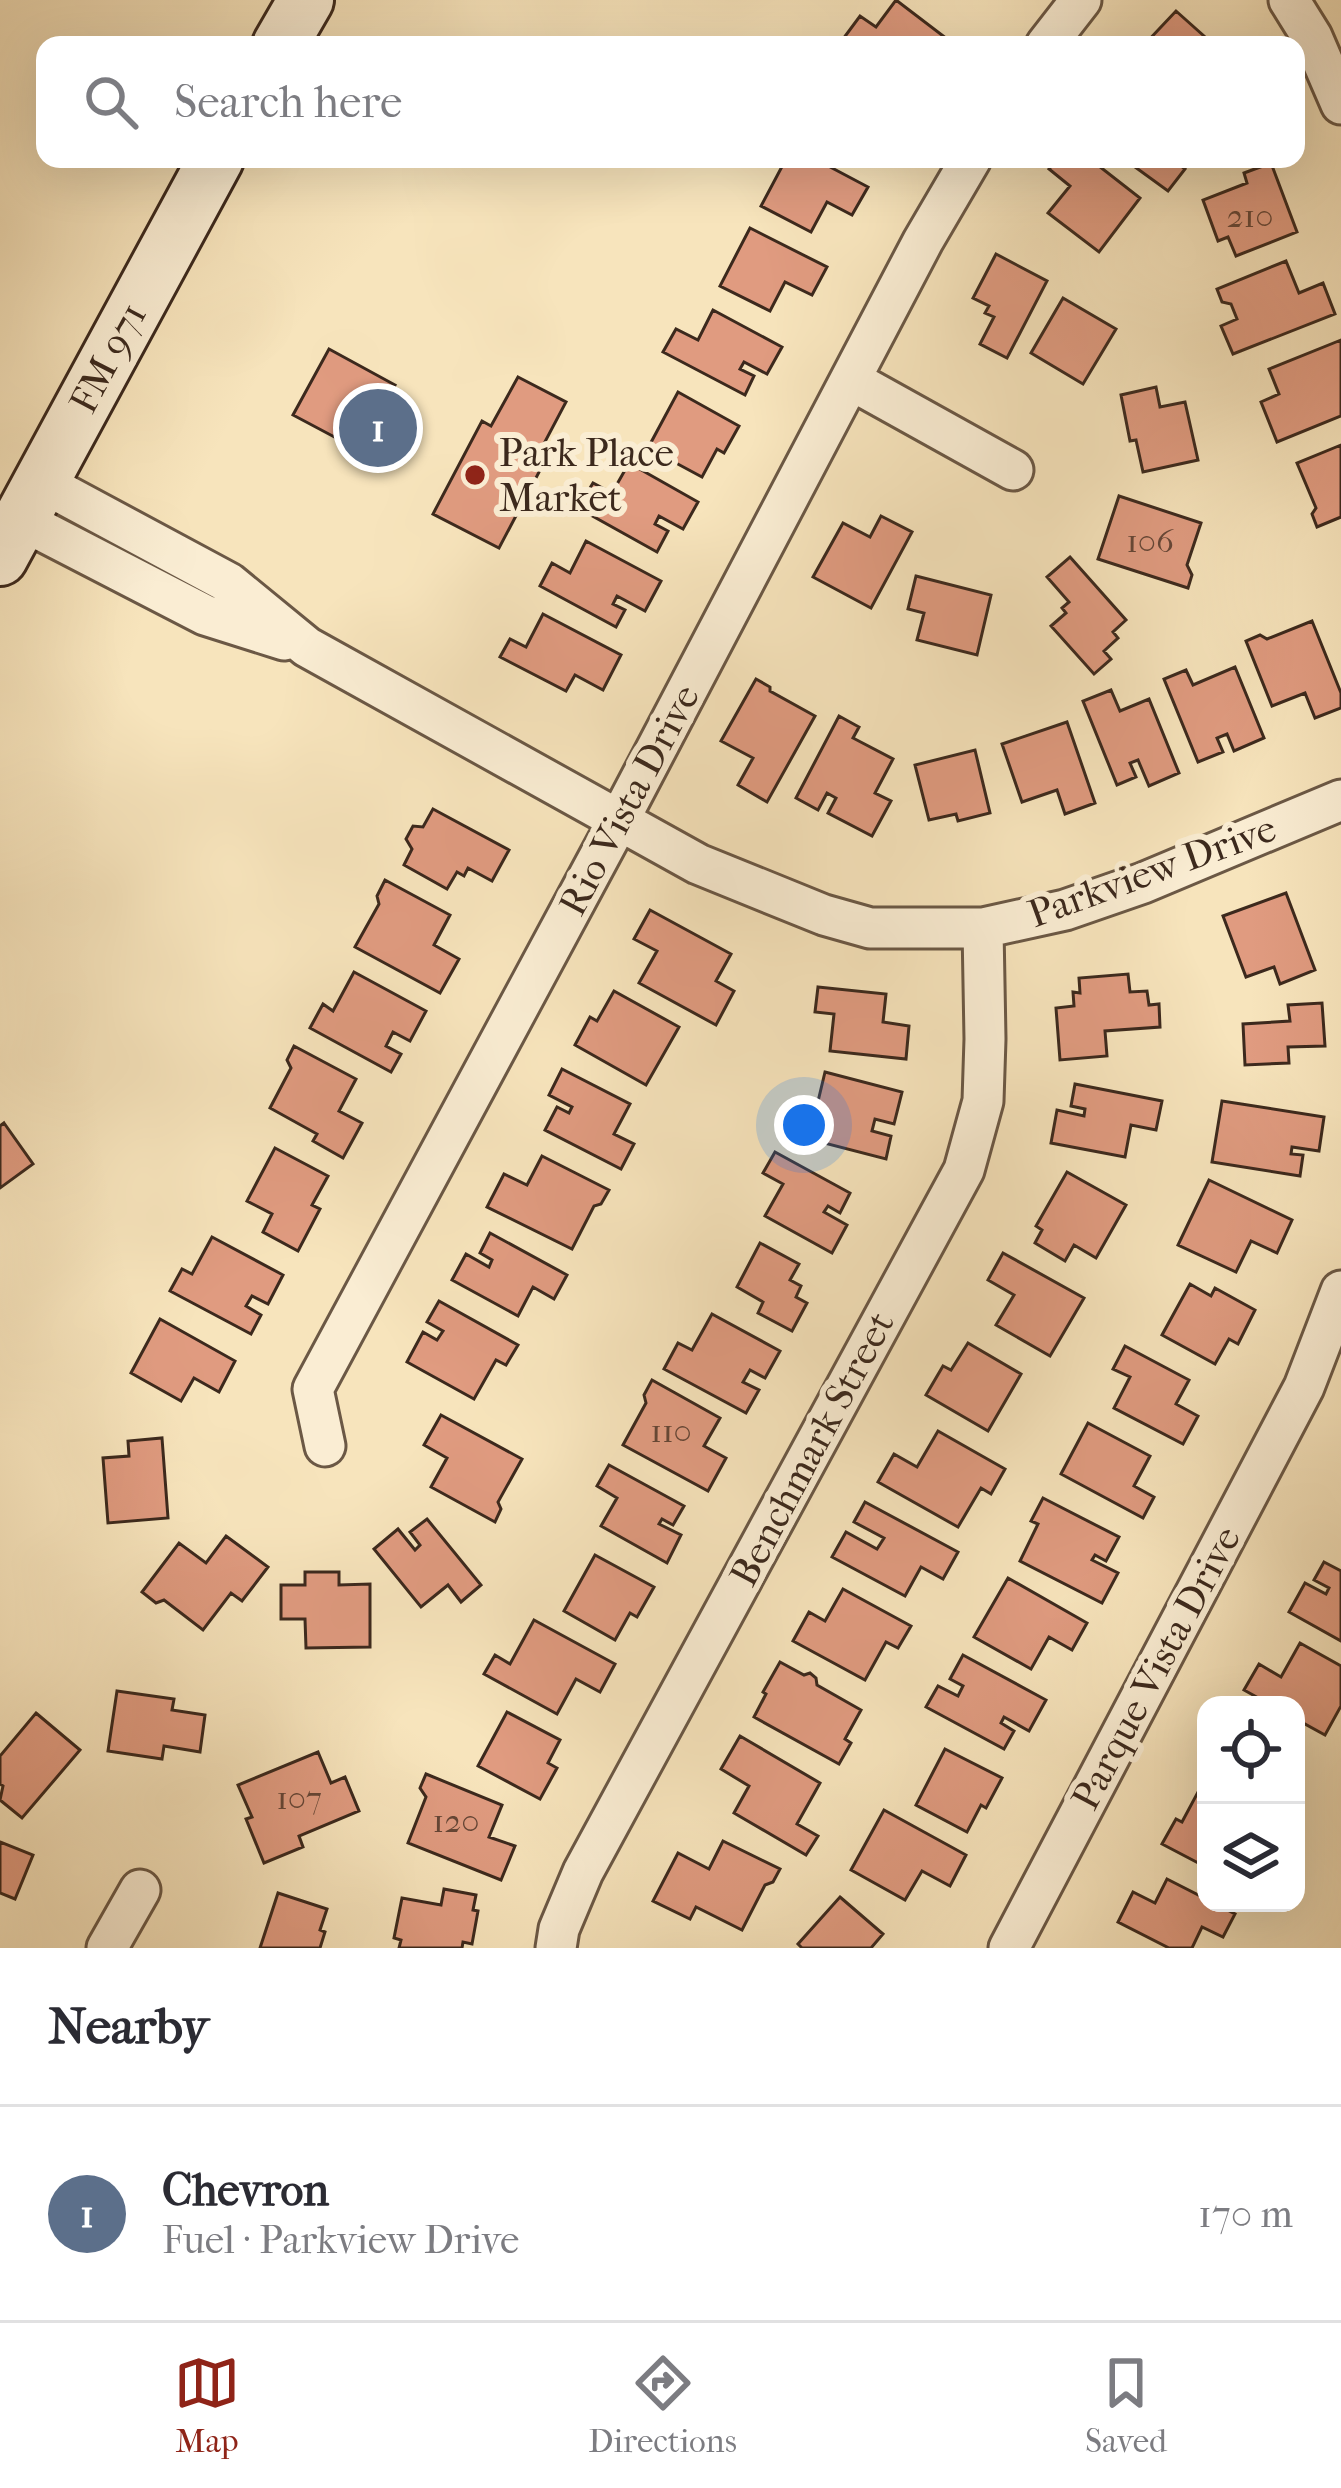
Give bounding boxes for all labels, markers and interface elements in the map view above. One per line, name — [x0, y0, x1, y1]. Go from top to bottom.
search box — [36, 36, 1305, 168]
icon: search — [78, 69, 144, 135]
text: Search here — [174, 76, 402, 129]
house number: 210 — [1227, 197, 1273, 236]
street label: FM 971 — [60, 295, 156, 421]
pin: 1 — [339, 383, 417, 473]
place label: Park Place Market — [499, 430, 674, 521]
marker: Park Place Market — [462, 462, 488, 488]
house number: 106 — [1126, 522, 1174, 561]
street label: Rio Vista Drive — [549, 677, 709, 923]
street label: Parkview Drive — [1022, 805, 1282, 937]
your location — [774, 1095, 834, 1155]
street label: Benchmark Street — [720, 1304, 904, 1594]
house number: 110 — [650, 1412, 692, 1451]
street label: Parque Vista Drive — [1062, 1518, 1250, 1818]
map controls — [1197, 1696, 1305, 1912]
button: locate — [1197, 1696, 1305, 1804]
house number: 107 — [276, 1779, 322, 1818]
house number: 120 — [433, 1802, 479, 1841]
button: layers — [1197, 1804, 1305, 1912]
text: Nearby — [48, 1996, 209, 2056]
text: Chevron — [162, 2164, 329, 2217]
text: 1 — [80, 2191, 94, 2237]
text: 170 m — [1198, 2191, 1293, 2237]
text: Fuel · Parkview Drive — [162, 2217, 519, 2263]
tab: Map — [174, 2350, 240, 2461]
tab: Directions — [588, 2350, 737, 2461]
tab: Saved — [1085, 2350, 1167, 2461]

